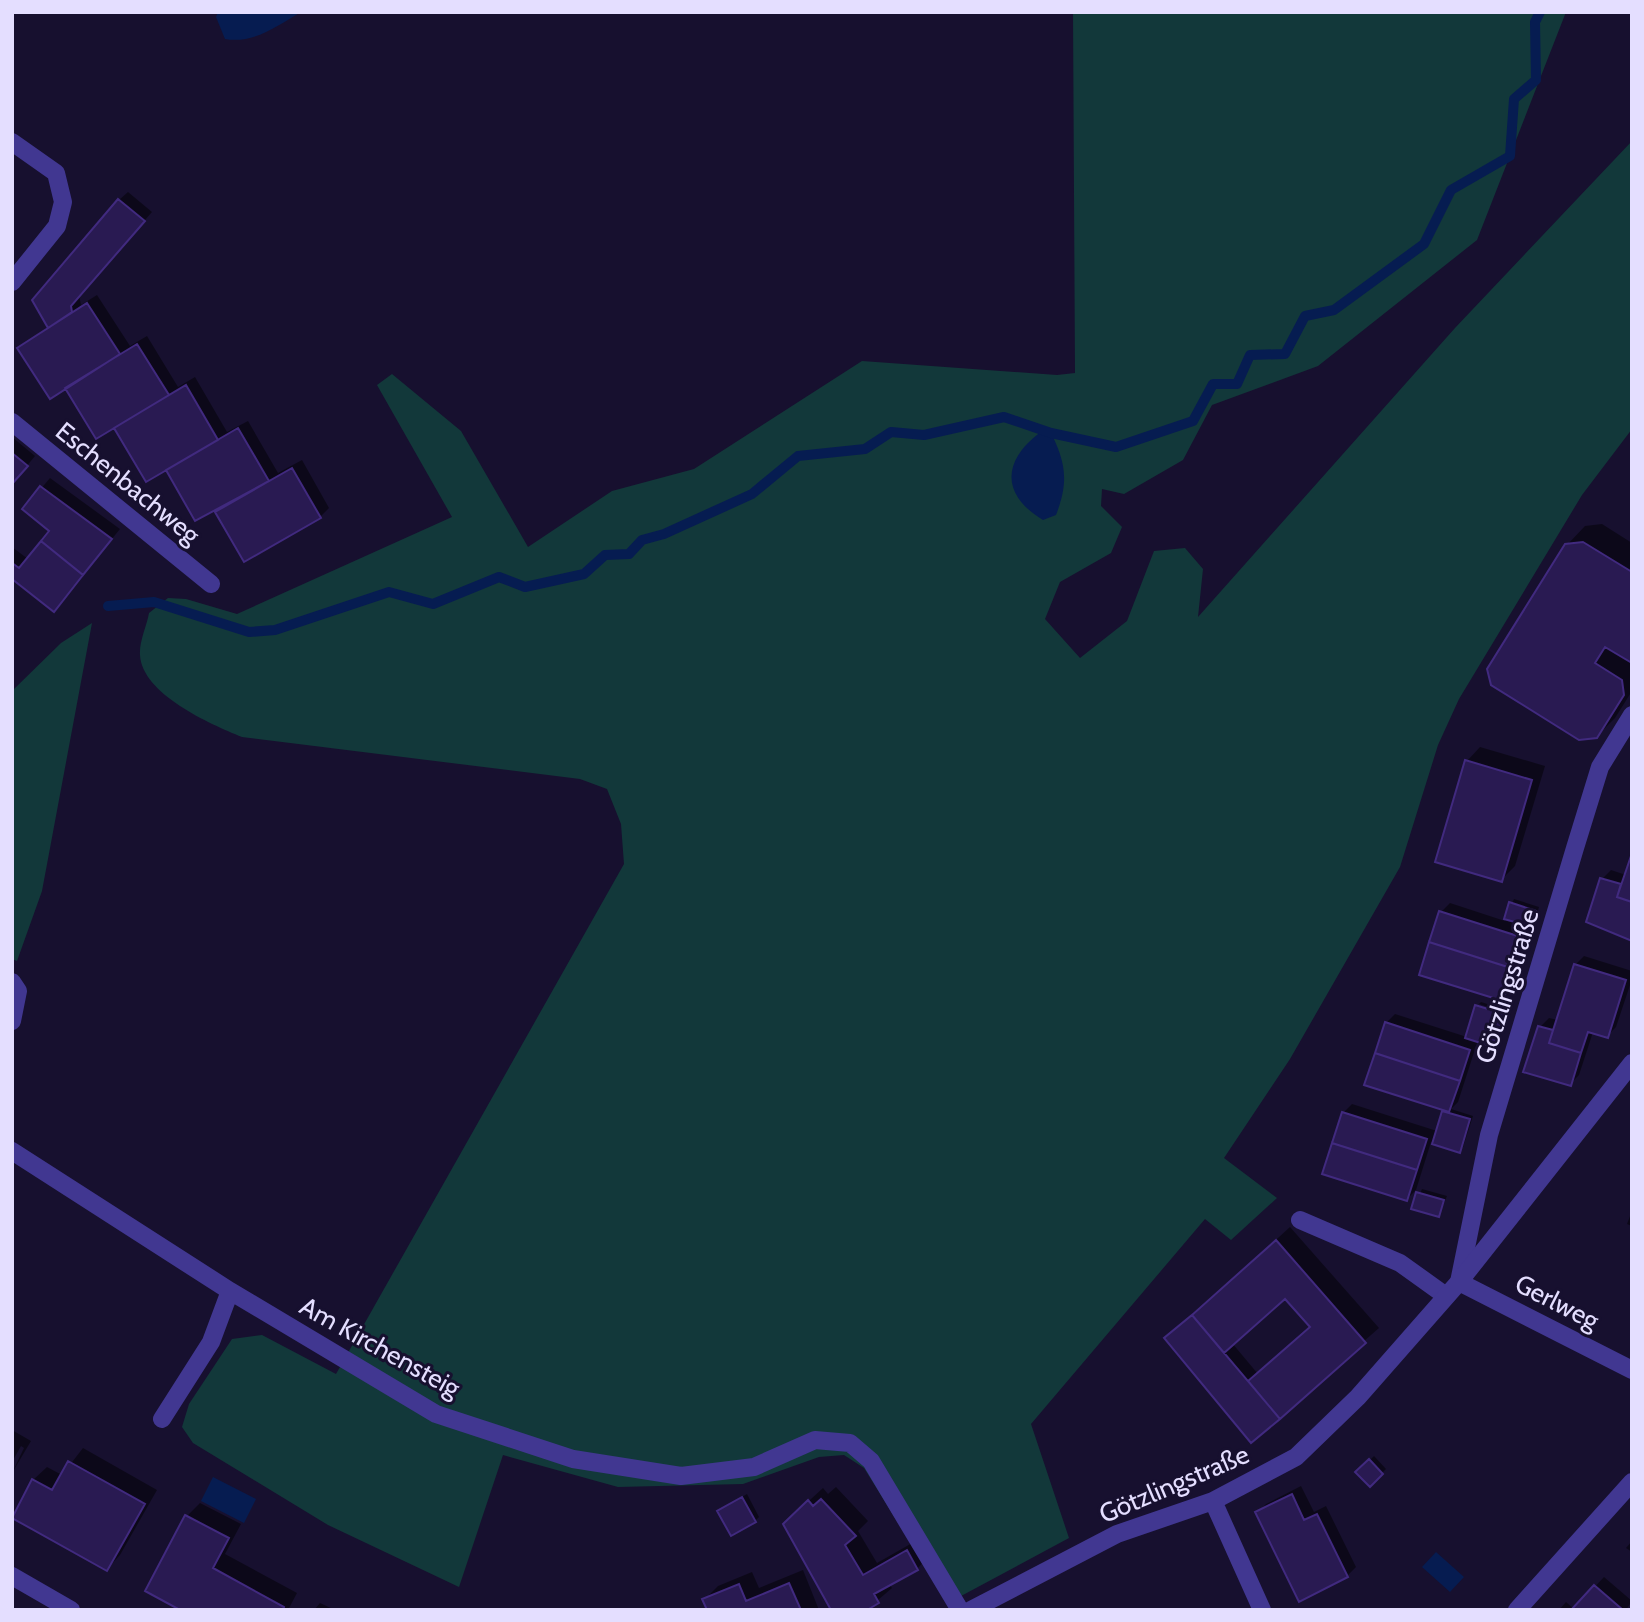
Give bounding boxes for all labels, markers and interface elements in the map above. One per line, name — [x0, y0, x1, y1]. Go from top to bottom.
street label: Eschenbachweg — [49, 415, 207, 552]
street label: Götzlingstraße — [1468, 905, 1546, 1067]
street label: Gerlweg — [1510, 1267, 1605, 1337]
street label: Am Kirchensteig — [294, 1290, 467, 1405]
street label: Götzlingstraße — [1094, 1438, 1254, 1530]

